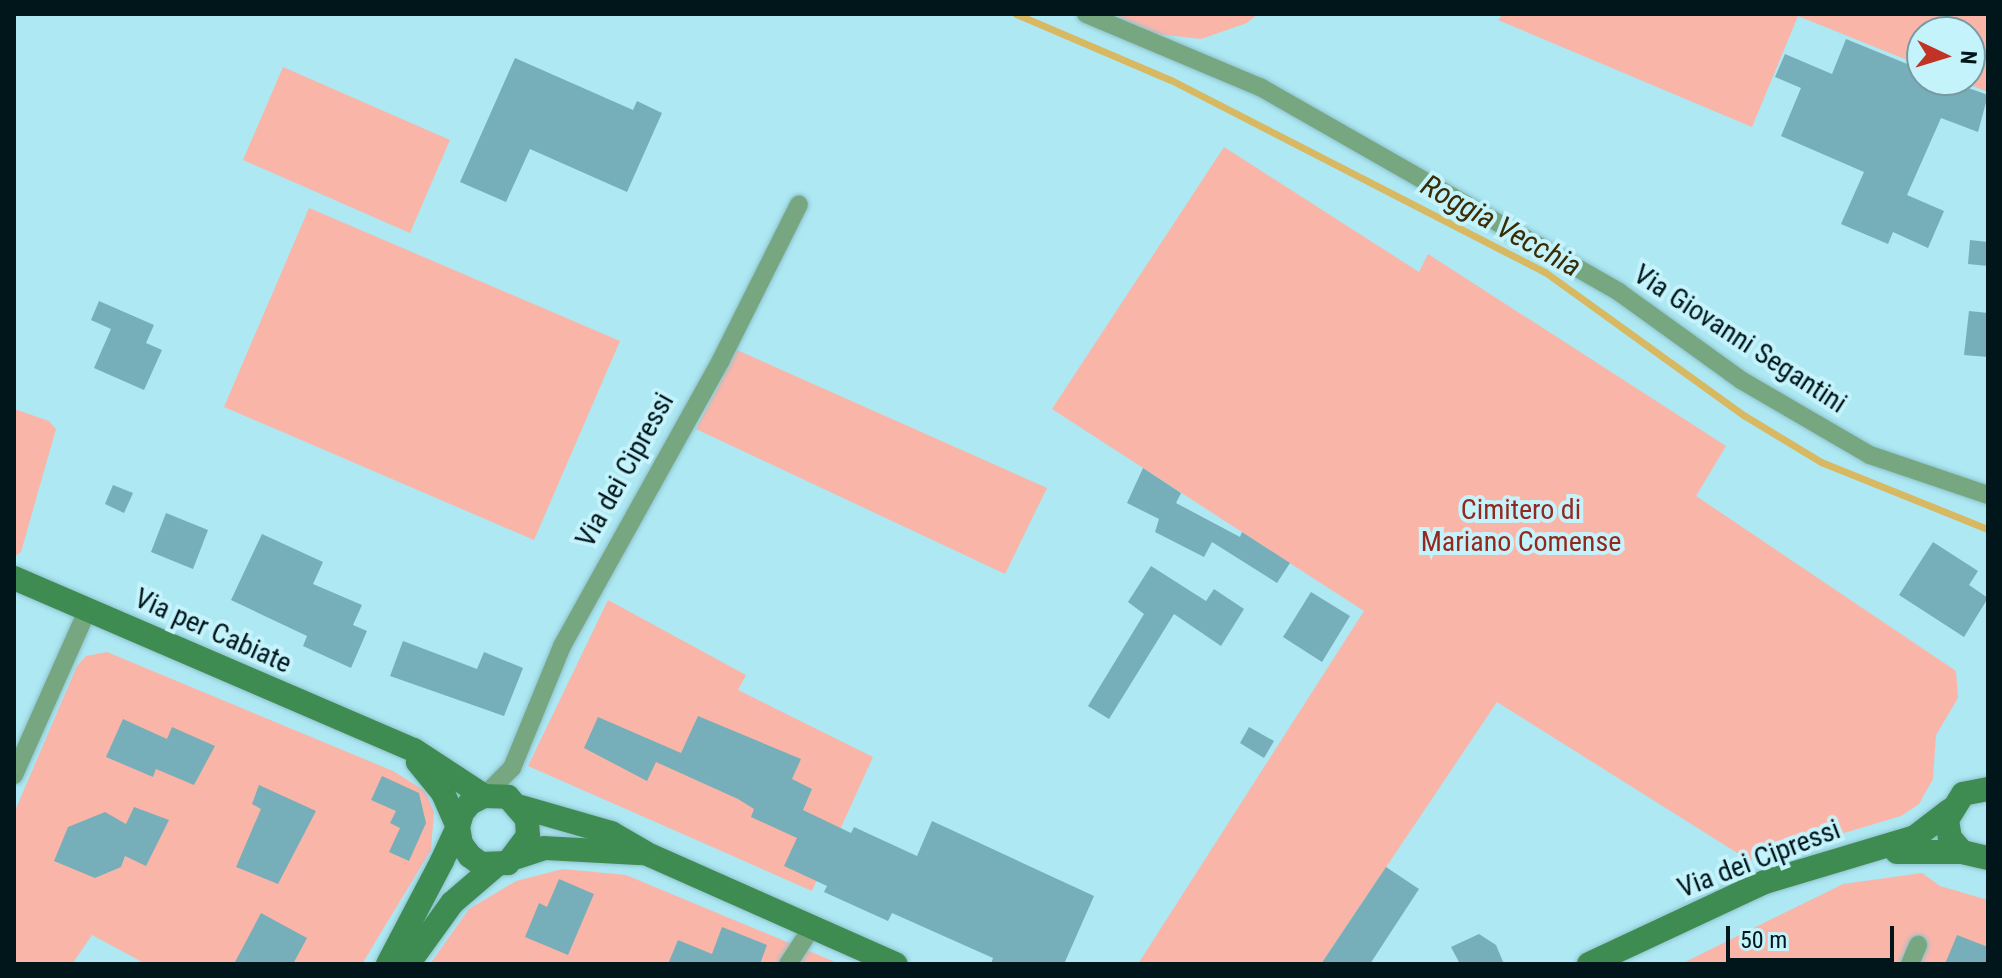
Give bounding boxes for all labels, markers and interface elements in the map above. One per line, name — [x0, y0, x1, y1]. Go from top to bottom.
north arrow — [1906, 16, 1986, 96]
text: N — [1956, 50, 1981, 65]
water label: Roggia Vecchia — [1415, 167, 1587, 285]
street label: Via Giovanni Segantini — [1627, 258, 1853, 420]
street label: Via dei Cipressi — [569, 387, 681, 553]
park label: Cimitero di Mariano Comense — [1421, 493, 1621, 559]
street label: Via per Cabiate — [129, 581, 297, 681]
street label: Via dei Cipressi — [1673, 813, 1845, 905]
scale bar — [1730, 910, 1898, 960]
text: 50 m — [1740, 926, 1787, 954]

